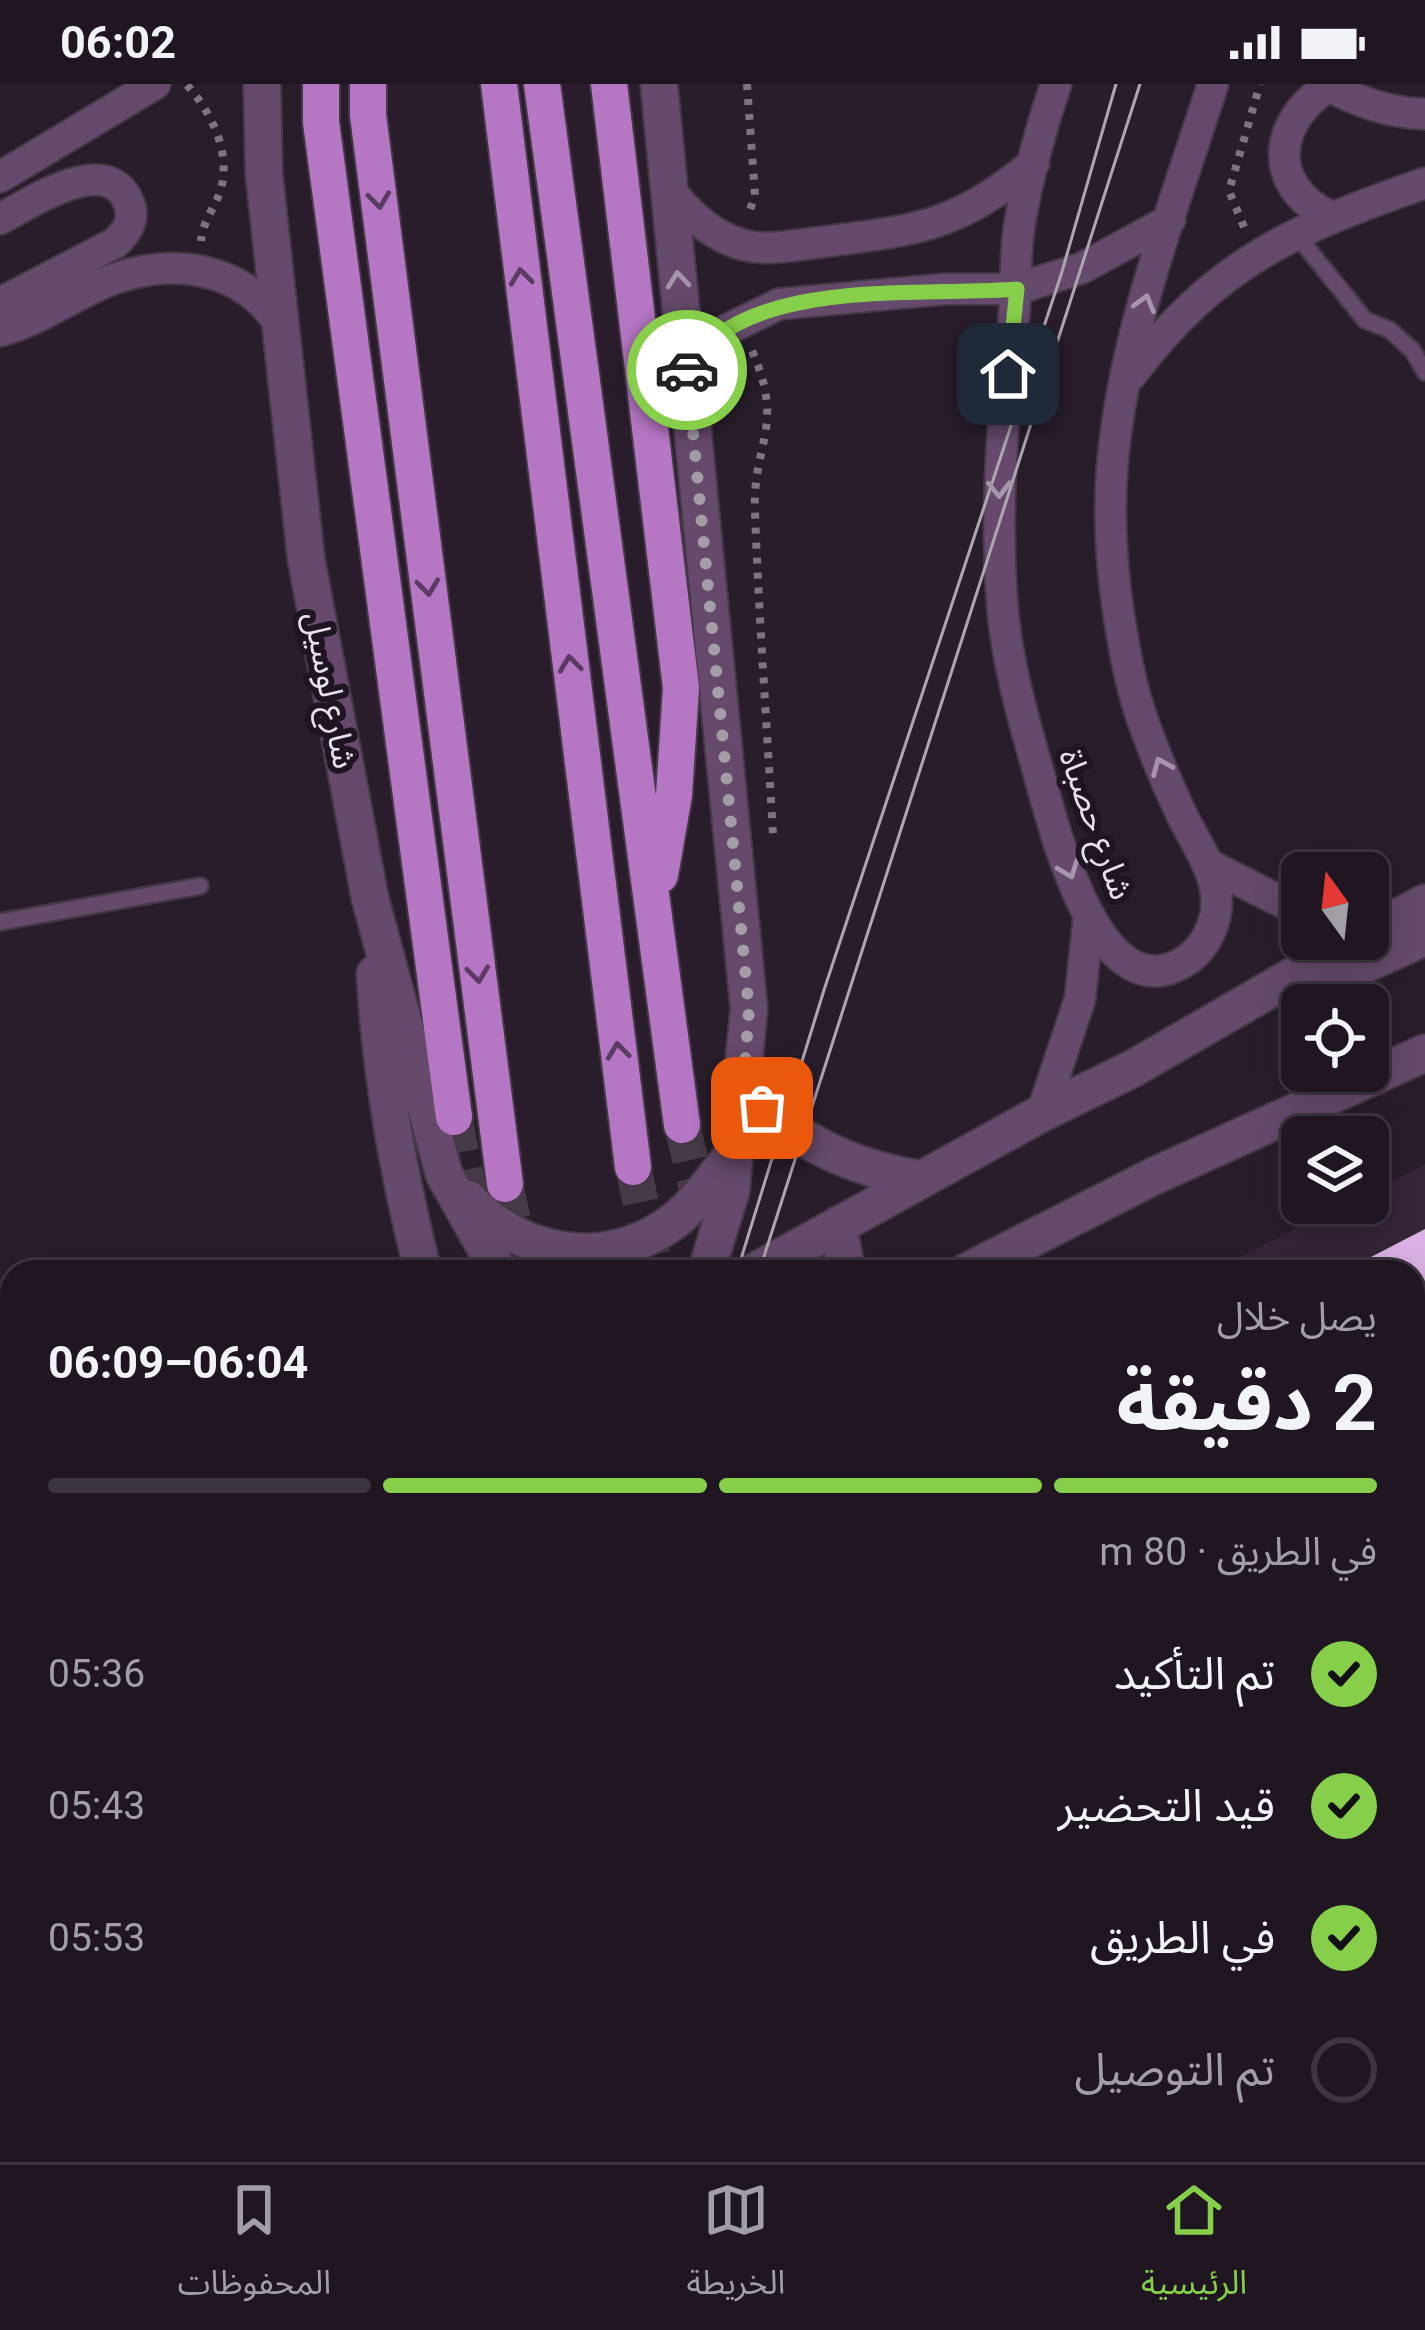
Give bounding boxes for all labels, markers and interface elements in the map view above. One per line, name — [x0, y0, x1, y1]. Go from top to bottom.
text: 06:02 — [60, 16, 176, 69]
one-way arrow — [365, 190, 391, 210]
one-way arrow — [509, 267, 535, 287]
one-way arrow — [665, 270, 691, 290]
one-way arrow — [1131, 293, 1156, 314]
courier — [627, 310, 747, 430]
pin — [957, 323, 1059, 425]
icon: car — [654, 337, 720, 403]
icon: home — [975, 341, 1041, 407]
one-way arrow — [986, 481, 1012, 499]
one-way arrow — [414, 577, 440, 597]
street label: شارع لوسيل — [291, 608, 365, 773]
one-way arrow — [557, 654, 583, 674]
street label: شارع حصباة — [1047, 743, 1142, 907]
one-way arrow — [1151, 757, 1175, 778]
north arrow — [1281, 852, 1389, 960]
map controls — [1281, 852, 1389, 1224]
one-way arrow — [1055, 858, 1080, 879]
one-way arrow — [464, 964, 490, 984]
button: locate — [1281, 984, 1389, 1092]
one-way arrow — [606, 1041, 632, 1061]
pin — [711, 1057, 813, 1159]
icon: bag — [729, 1075, 795, 1141]
button: layers — [1281, 1116, 1389, 1224]
text: يصل خلال — [1217, 1294, 1377, 1340]
text: 06:04–06:09 — [48, 1336, 308, 1389]
text: 2 دقيقة — [1117, 1358, 1377, 1449]
text: في الطريق · 80 m — [1099, 1529, 1377, 1575]
icon: check — [1311, 1641, 1377, 1707]
text: تم التأكيد — [1114, 1647, 1275, 1700]
text: 05:36 — [48, 1651, 145, 1697]
icon: check — [1311, 1773, 1377, 1839]
text: قيد التحضير — [1058, 1779, 1275, 1832]
text: 05:43 — [48, 1783, 145, 1829]
icon: check — [1311, 1905, 1377, 1971]
text: في الطريق — [1090, 1911, 1275, 1964]
text: 05:53 — [48, 1915, 145, 1961]
text: تم التوصيل — [1074, 2043, 1275, 2096]
tab: المحفوظات — [178, 2177, 331, 2318]
tab: الخريطة — [687, 2177, 785, 2318]
tab: الرئيسية — [1141, 2177, 1247, 2318]

